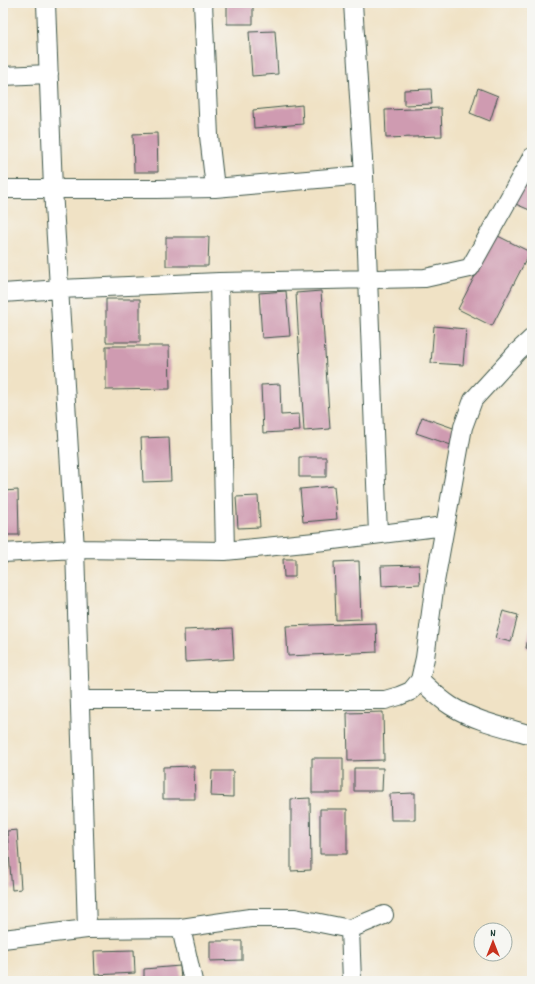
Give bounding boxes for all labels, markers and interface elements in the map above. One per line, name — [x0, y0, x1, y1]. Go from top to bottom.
north arrow — [473, 922, 513, 962]
text: N — [490, 926, 496, 942]

